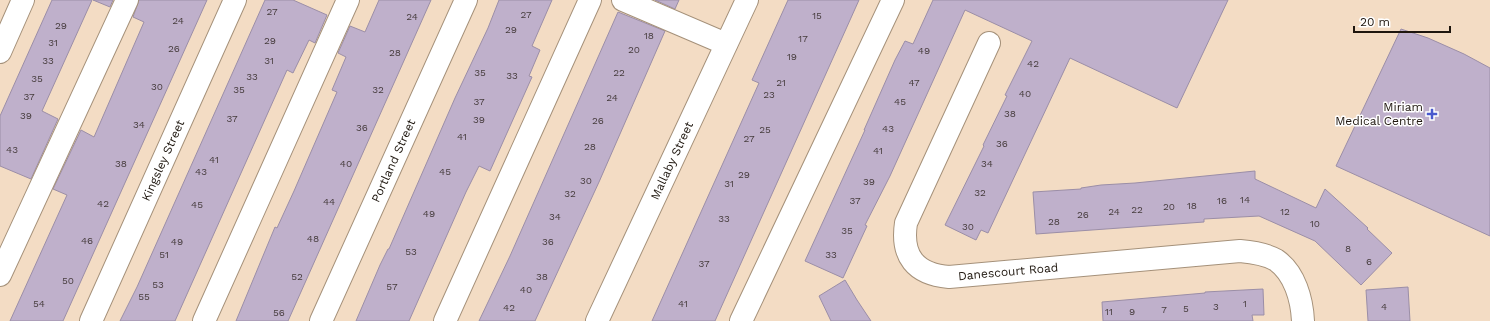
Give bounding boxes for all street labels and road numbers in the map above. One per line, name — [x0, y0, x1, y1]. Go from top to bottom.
street label: Portland Street — [369, 117, 418, 204]
street label: Kingsley Street — [139, 118, 187, 203]
street label: Mallaby Street — [648, 119, 696, 202]
street label: Danescourt Road — [958, 260, 1059, 283]

